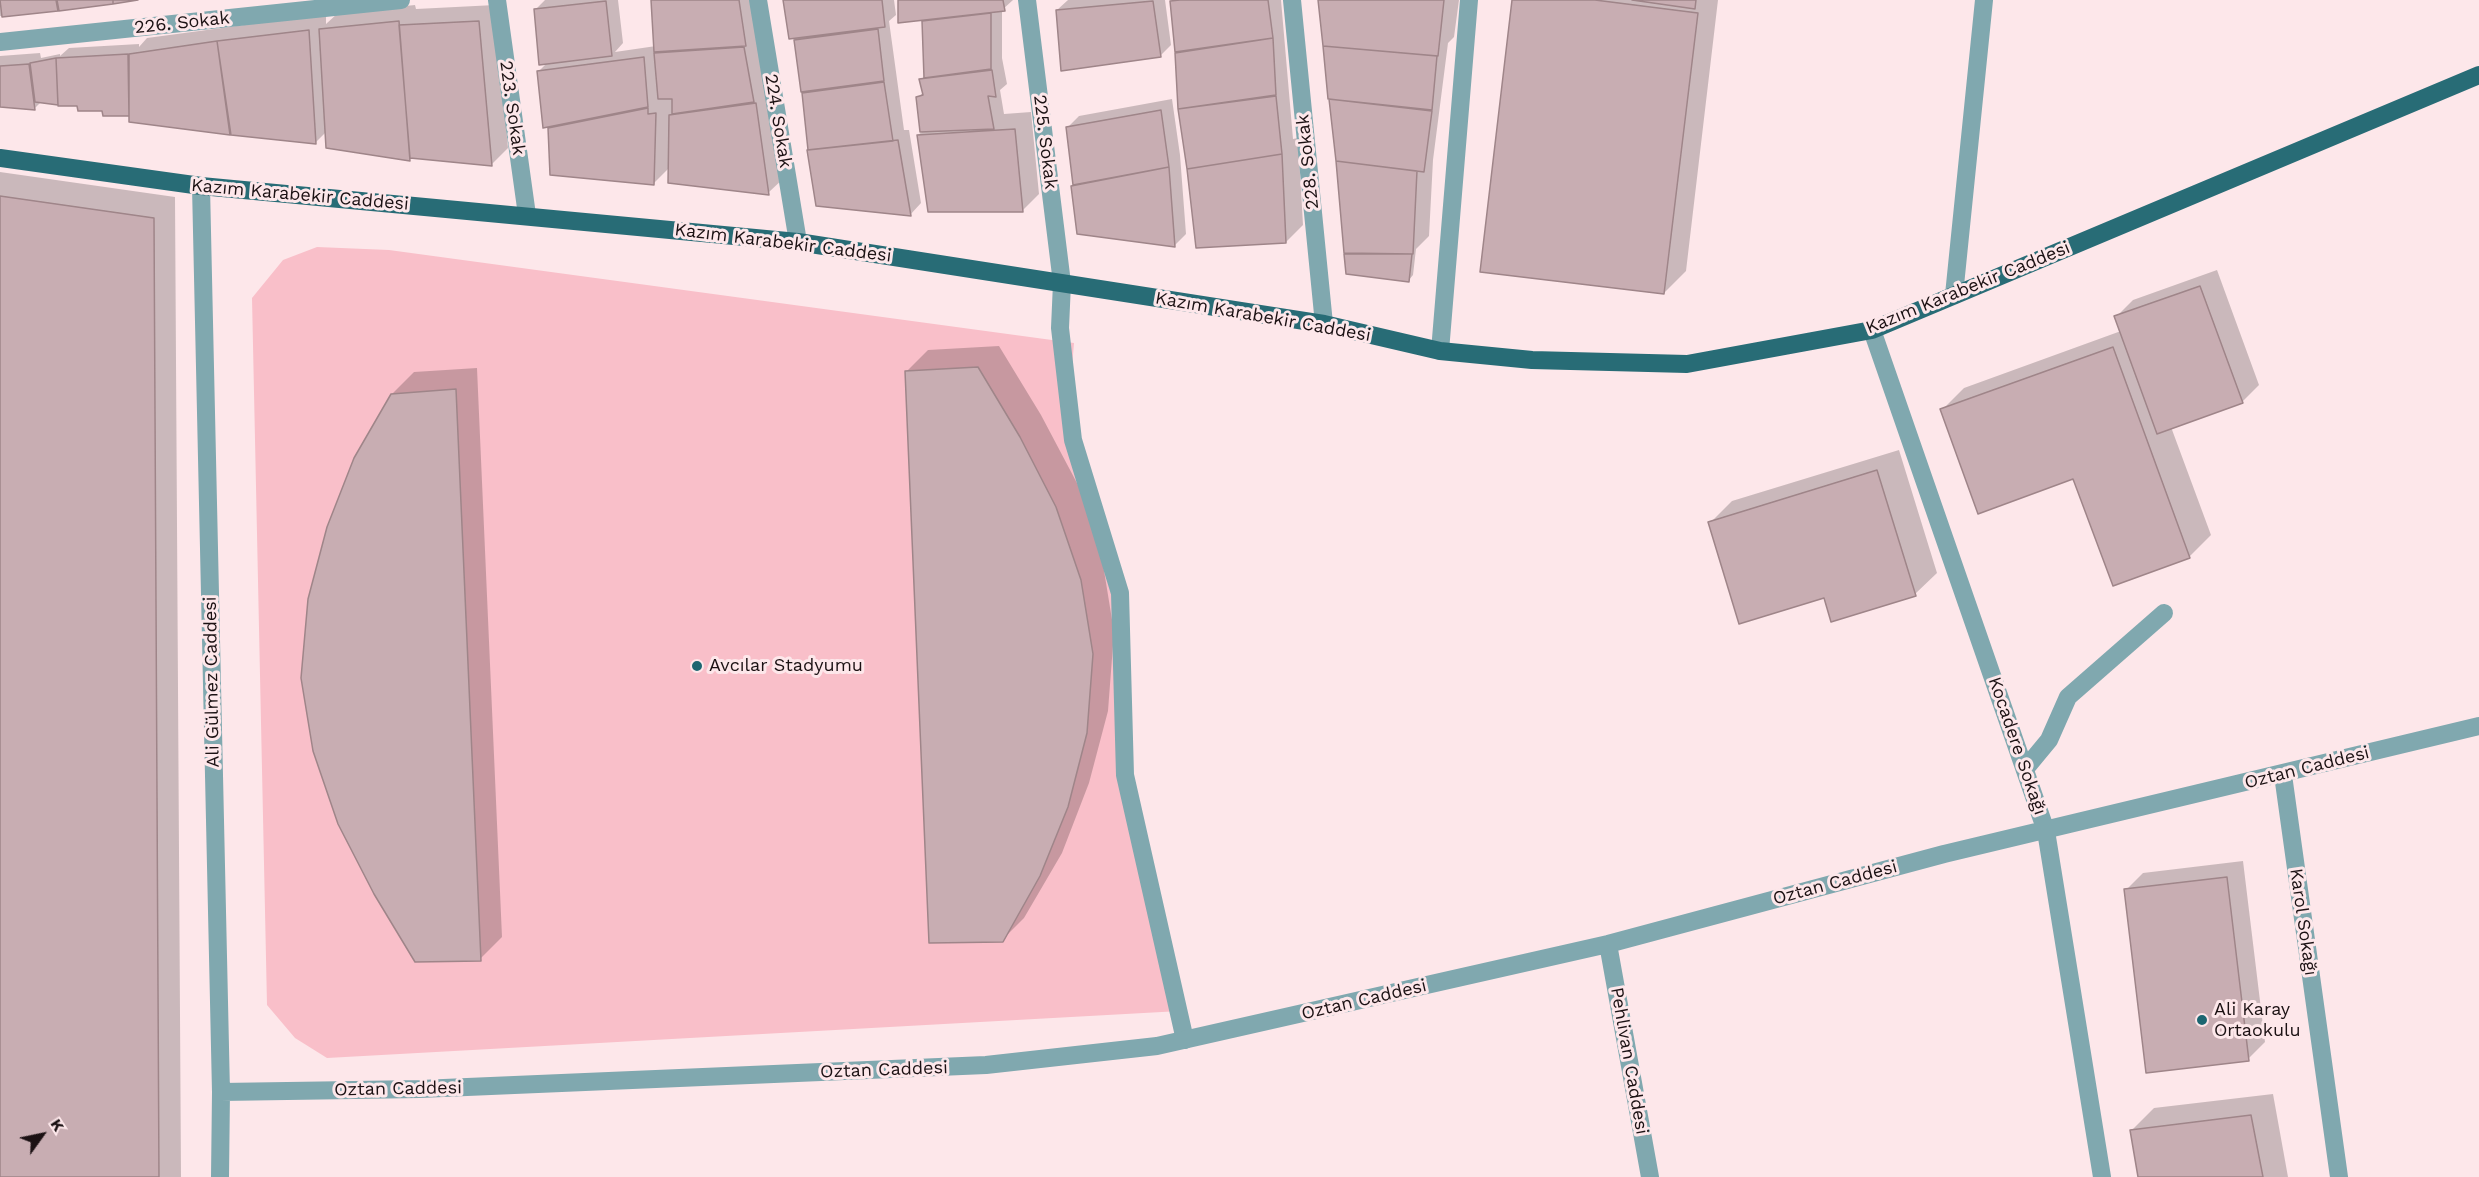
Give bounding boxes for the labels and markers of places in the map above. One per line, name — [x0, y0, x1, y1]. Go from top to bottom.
place label: Avcılar Stadyumu — [709, 655, 863, 677]
marker: Avcılar Stadyumu — [690, 659, 704, 673]
place label: Ali Karay Ortaokulu — [2214, 999, 2301, 1042]
marker: Ali Karay Ortaokulu — [2195, 1013, 2209, 1027]

